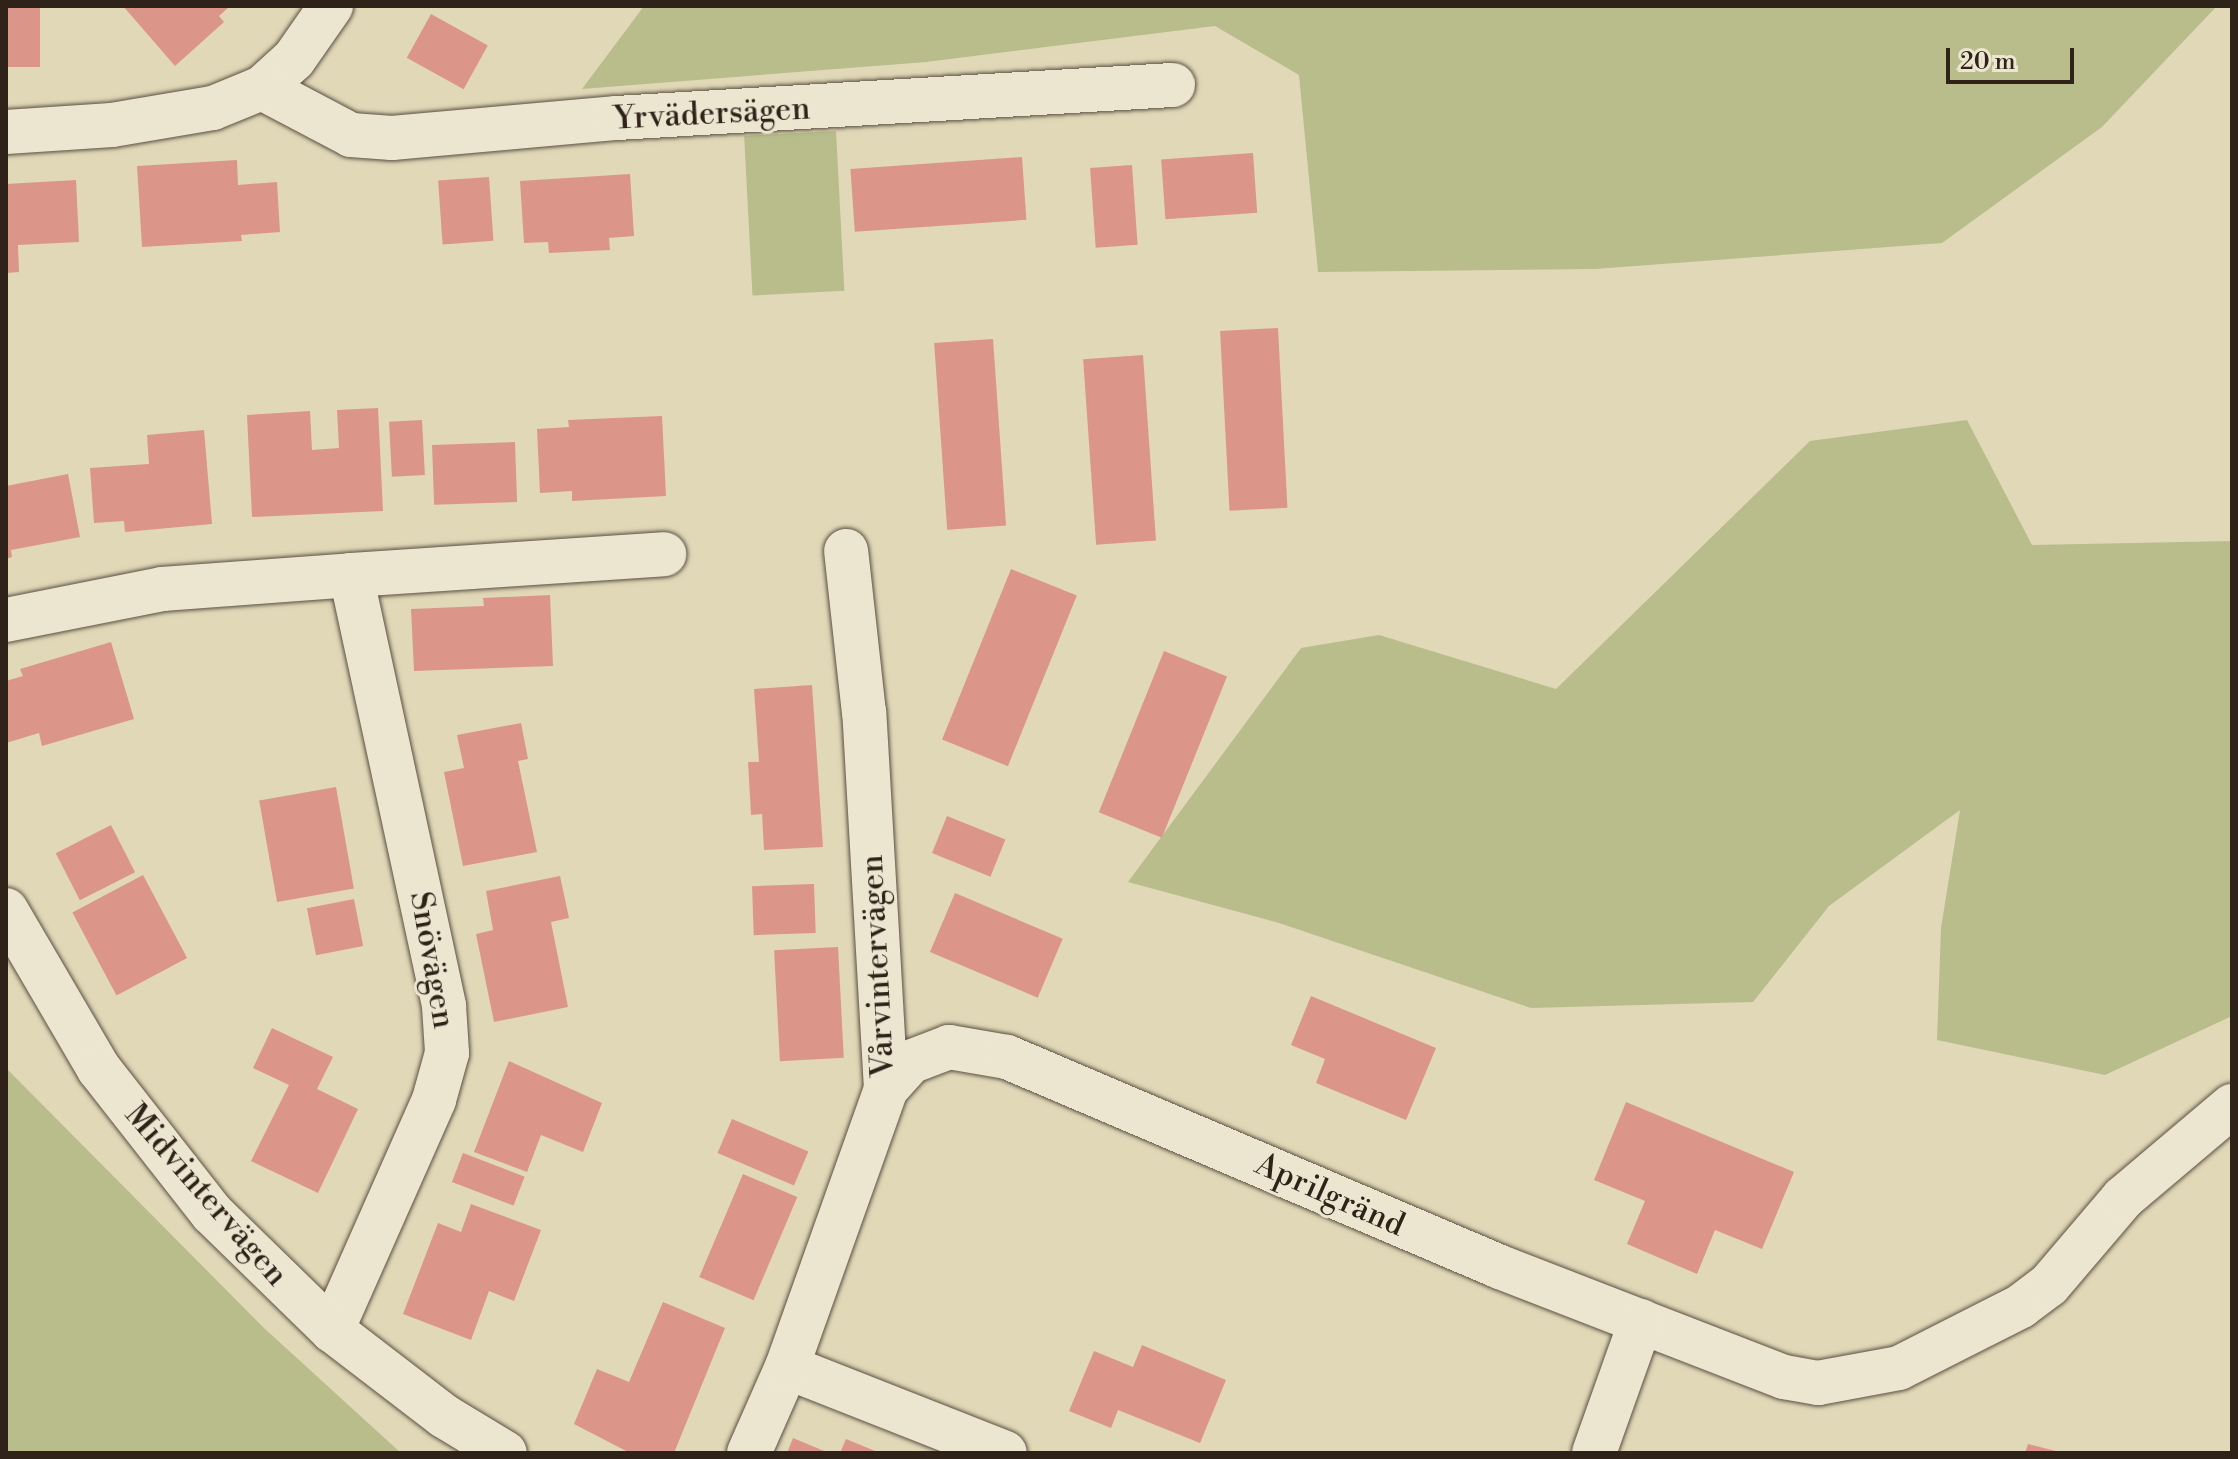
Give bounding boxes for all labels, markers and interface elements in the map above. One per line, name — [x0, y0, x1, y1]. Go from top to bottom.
scale bar — [1950, 32, 2078, 82]
text: 20 m — [1960, 47, 2016, 77]
street label: Yrvädersägen — [613, 90, 811, 138]
street label: Vårvintervägen — [853, 854, 903, 1078]
street label: Snövägen — [401, 889, 463, 1031]
street label: Midvintervägen — [116, 1096, 296, 1294]
street label: Aprilgränd — [1249, 1145, 1411, 1245]

